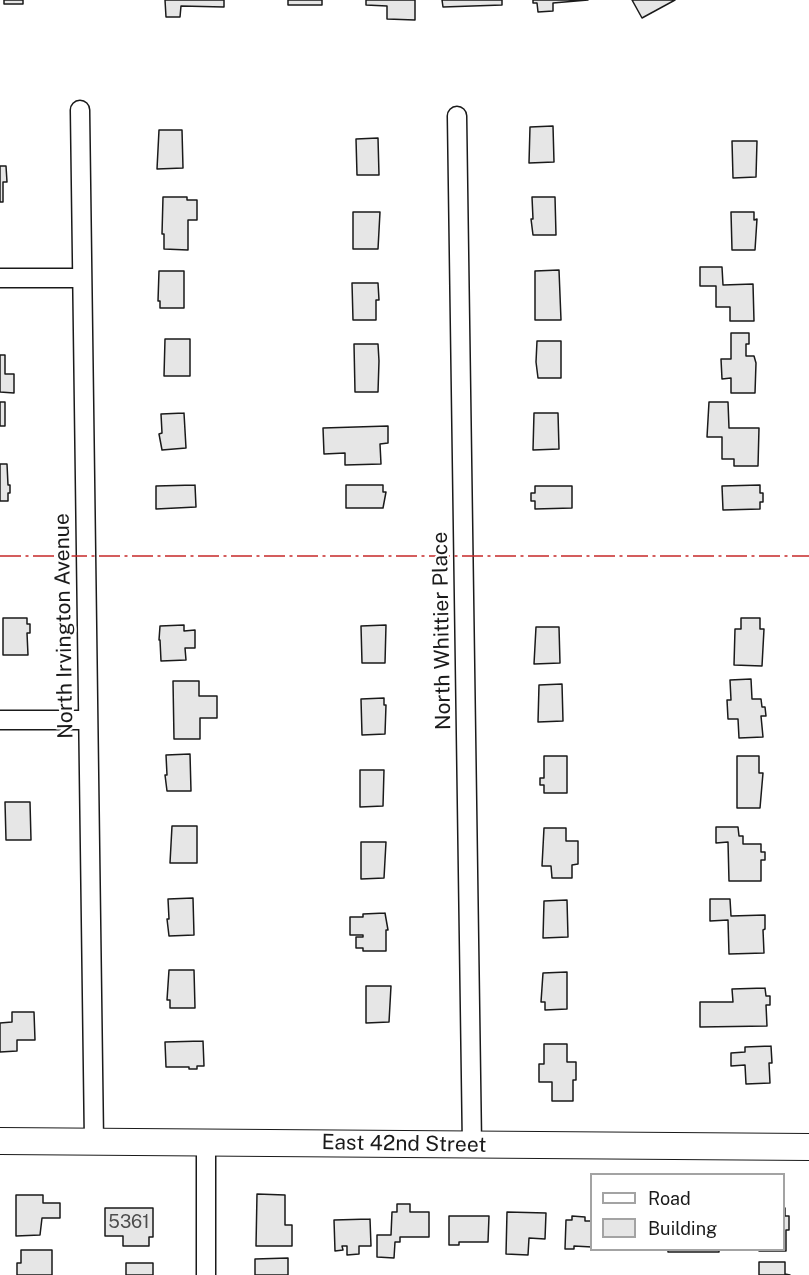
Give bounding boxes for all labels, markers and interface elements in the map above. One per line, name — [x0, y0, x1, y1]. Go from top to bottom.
street label: North Irvington Avenue — [49, 513, 79, 739]
street label: North Whittier Place — [428, 532, 456, 730]
street label: East 42nd Street — [321, 1130, 487, 1158]
legend — [590, 1173, 785, 1251]
text: Road — [648, 1188, 691, 1209]
house number: 5361 — [108, 1211, 150, 1233]
text: Building — [648, 1218, 717, 1239]

